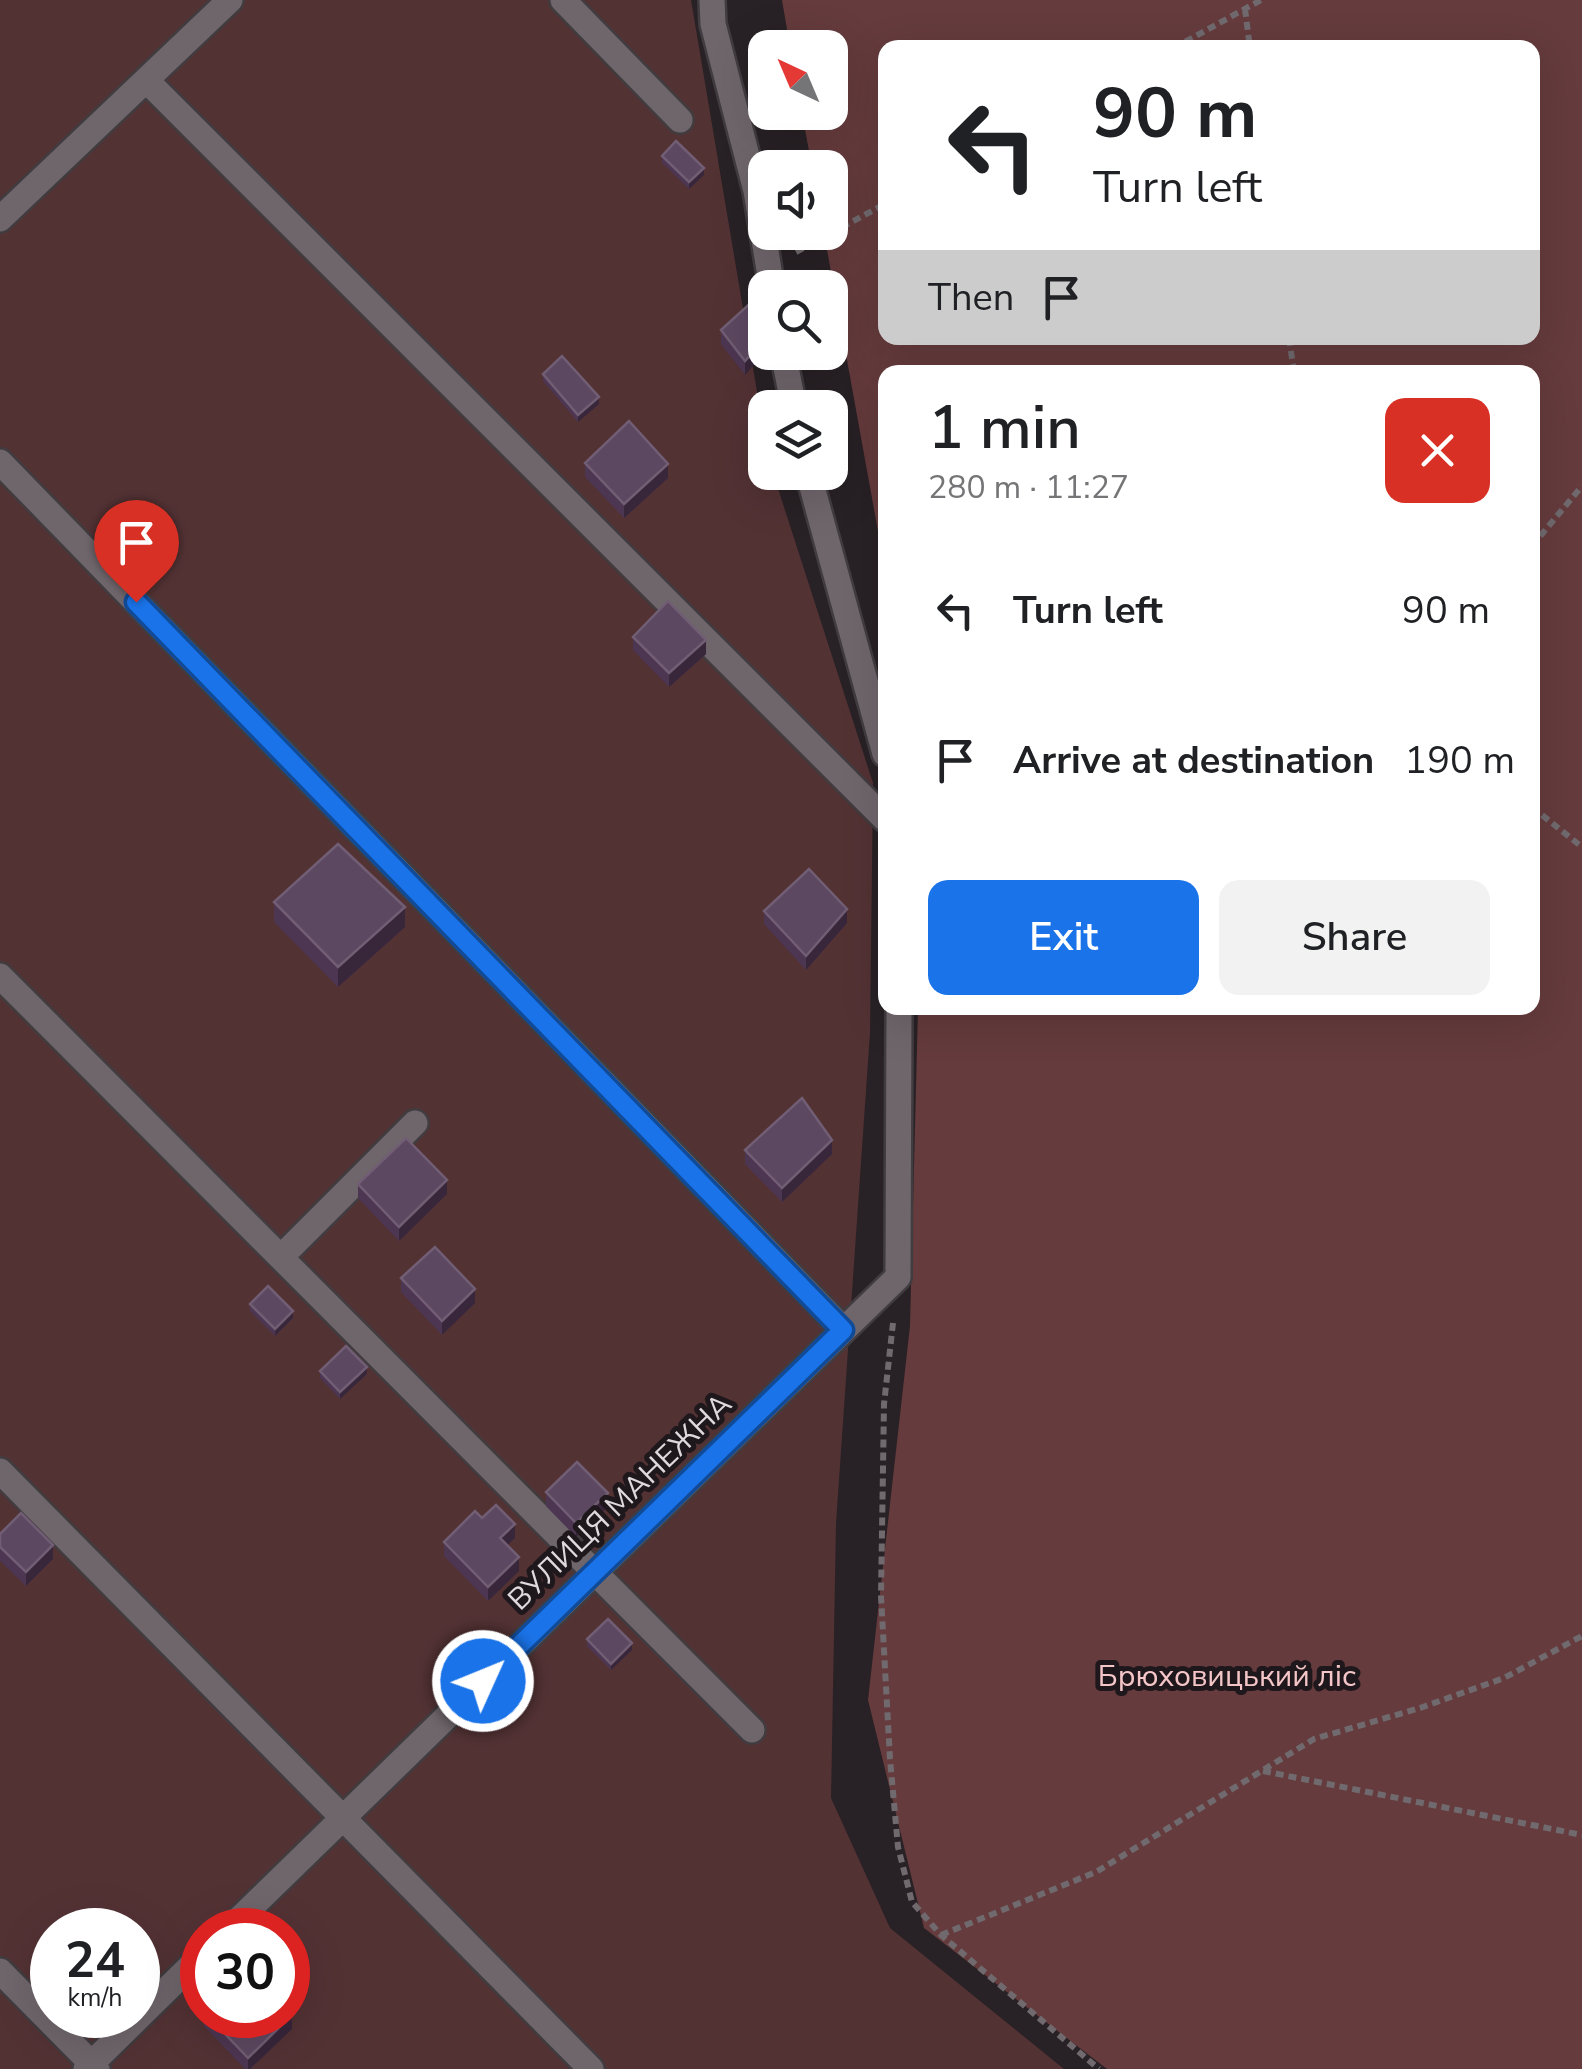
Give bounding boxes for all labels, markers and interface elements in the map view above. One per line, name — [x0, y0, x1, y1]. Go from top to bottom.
north arrow — [748, 30, 848, 130]
map controls — [748, 30, 848, 490]
text: 90 m — [1093, 66, 1257, 162]
icon: left — [928, 80, 1058, 210]
button: sound — [748, 150, 848, 250]
text: Turn left — [1093, 157, 1262, 218]
button: search — [748, 270, 848, 370]
icon: arrive — [1034, 270, 1089, 325]
text: Then — [928, 272, 1014, 323]
text: 1 min — [928, 387, 1081, 469]
button: layers — [748, 390, 848, 490]
button: close — [1385, 398, 1490, 503]
text: 280 m · 11:27 — [928, 466, 1129, 509]
pin — [94, 500, 179, 603]
icon: arrive — [109, 515, 164, 570]
icon: left — [928, 583, 983, 638]
text: Turn left — [1013, 585, 1163, 636]
text: 90 m — [1402, 585, 1490, 636]
icon: arrive — [928, 733, 983, 788]
text: Arrive at destination — [1013, 735, 1374, 786]
text: 190 m — [1404, 735, 1515, 786]
button: Exit — [928, 880, 1199, 995]
button: Share — [1219, 880, 1490, 995]
street label: ВУЛИЦЯ МАНЕЖНА — [499, 1384, 741, 1620]
position arrow — [431, 1629, 535, 1733]
park label: Брюховицький ліс — [1098, 1656, 1356, 1697]
speed limit sign: 30 — [180, 1908, 310, 2038]
text: 24 — [65, 1926, 125, 1995]
text: km/h — [67, 1981, 123, 2015]

